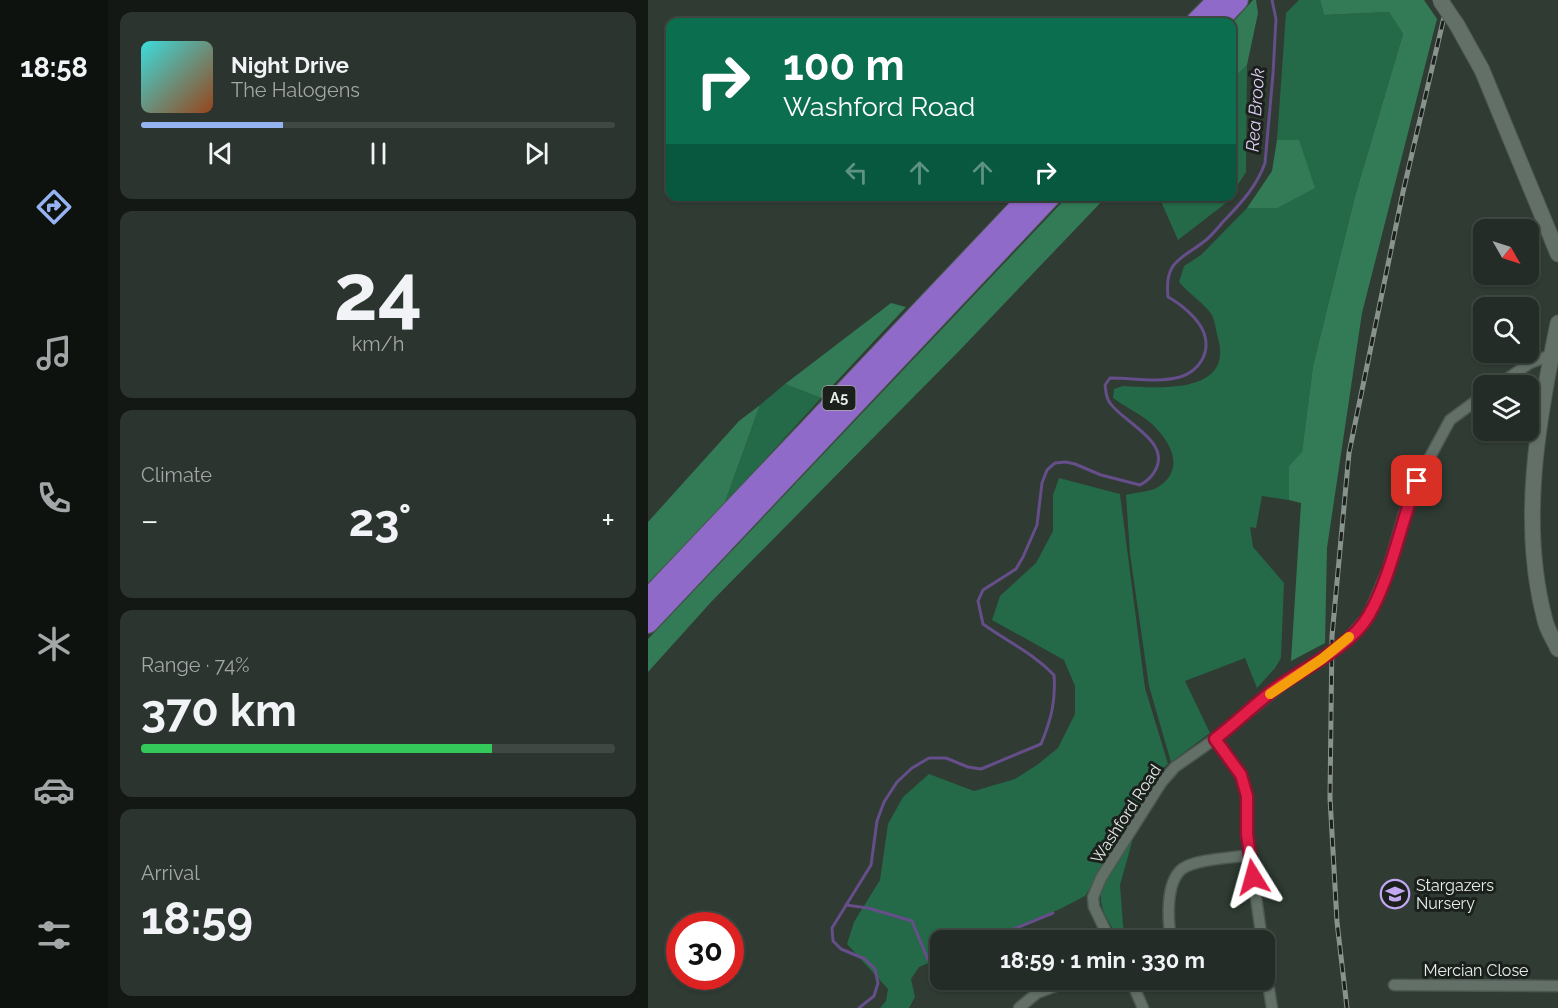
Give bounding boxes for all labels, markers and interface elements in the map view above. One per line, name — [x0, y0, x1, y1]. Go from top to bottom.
text: 100 m — [783, 41, 905, 90]
icon: right — [684, 42, 762, 120]
text: 18:58 — [20, 52, 88, 83]
text: Night Drive — [231, 52, 349, 78]
water label: Rea Brook — [1242, 67, 1268, 152]
text: The Halogens — [231, 78, 360, 102]
text: Washford Road — [783, 91, 975, 122]
icon: previous — [204, 137, 237, 170]
icon: pause — [362, 137, 395, 170]
icon: next — [520, 137, 553, 170]
icon: left — [840, 156, 873, 189]
icon: ahead — [903, 156, 936, 189]
icon: ahead — [966, 156, 999, 189]
icon: right — [1029, 156, 1062, 189]
icon: directions — [33, 186, 75, 228]
north arrow — [1473, 219, 1539, 285]
map controls — [1473, 219, 1539, 441]
text: 24 — [334, 247, 422, 338]
button: search — [1473, 297, 1539, 363]
icon: music — [33, 332, 75, 374]
text: km/h — [352, 332, 404, 356]
button: layers — [1473, 375, 1539, 441]
road number: A5 — [822, 386, 855, 410]
pin — [1391, 455, 1442, 506]
text: Climate — [141, 463, 212, 487]
icon: arrive — [1400, 464, 1433, 497]
icon: phone — [33, 477, 75, 519]
text: 23° — [349, 494, 411, 547]
text: − — [141, 501, 159, 540]
text: + — [601, 501, 615, 540]
icon: climate — [33, 623, 75, 665]
text: Range · 74% — [141, 653, 249, 677]
text: 370 km — [141, 684, 297, 737]
street label: Washford Road — [1087, 761, 1165, 867]
icon: car — [33, 769, 75, 811]
position arrow — [1221, 845, 1285, 909]
text: Arrival — [141, 861, 200, 885]
place label: Stargazers Nursery — [1416, 876, 1494, 913]
school or university icon: Stargazers Nursery — [1379, 878, 1411, 910]
text: 18:59 — [141, 892, 253, 945]
speed limit sign: 30 — [666, 912, 744, 990]
icon: filters — [33, 914, 75, 956]
text: 18:59 · 1 min · 330 m — [1000, 947, 1205, 973]
street label: Mercian Close — [1423, 961, 1529, 980]

